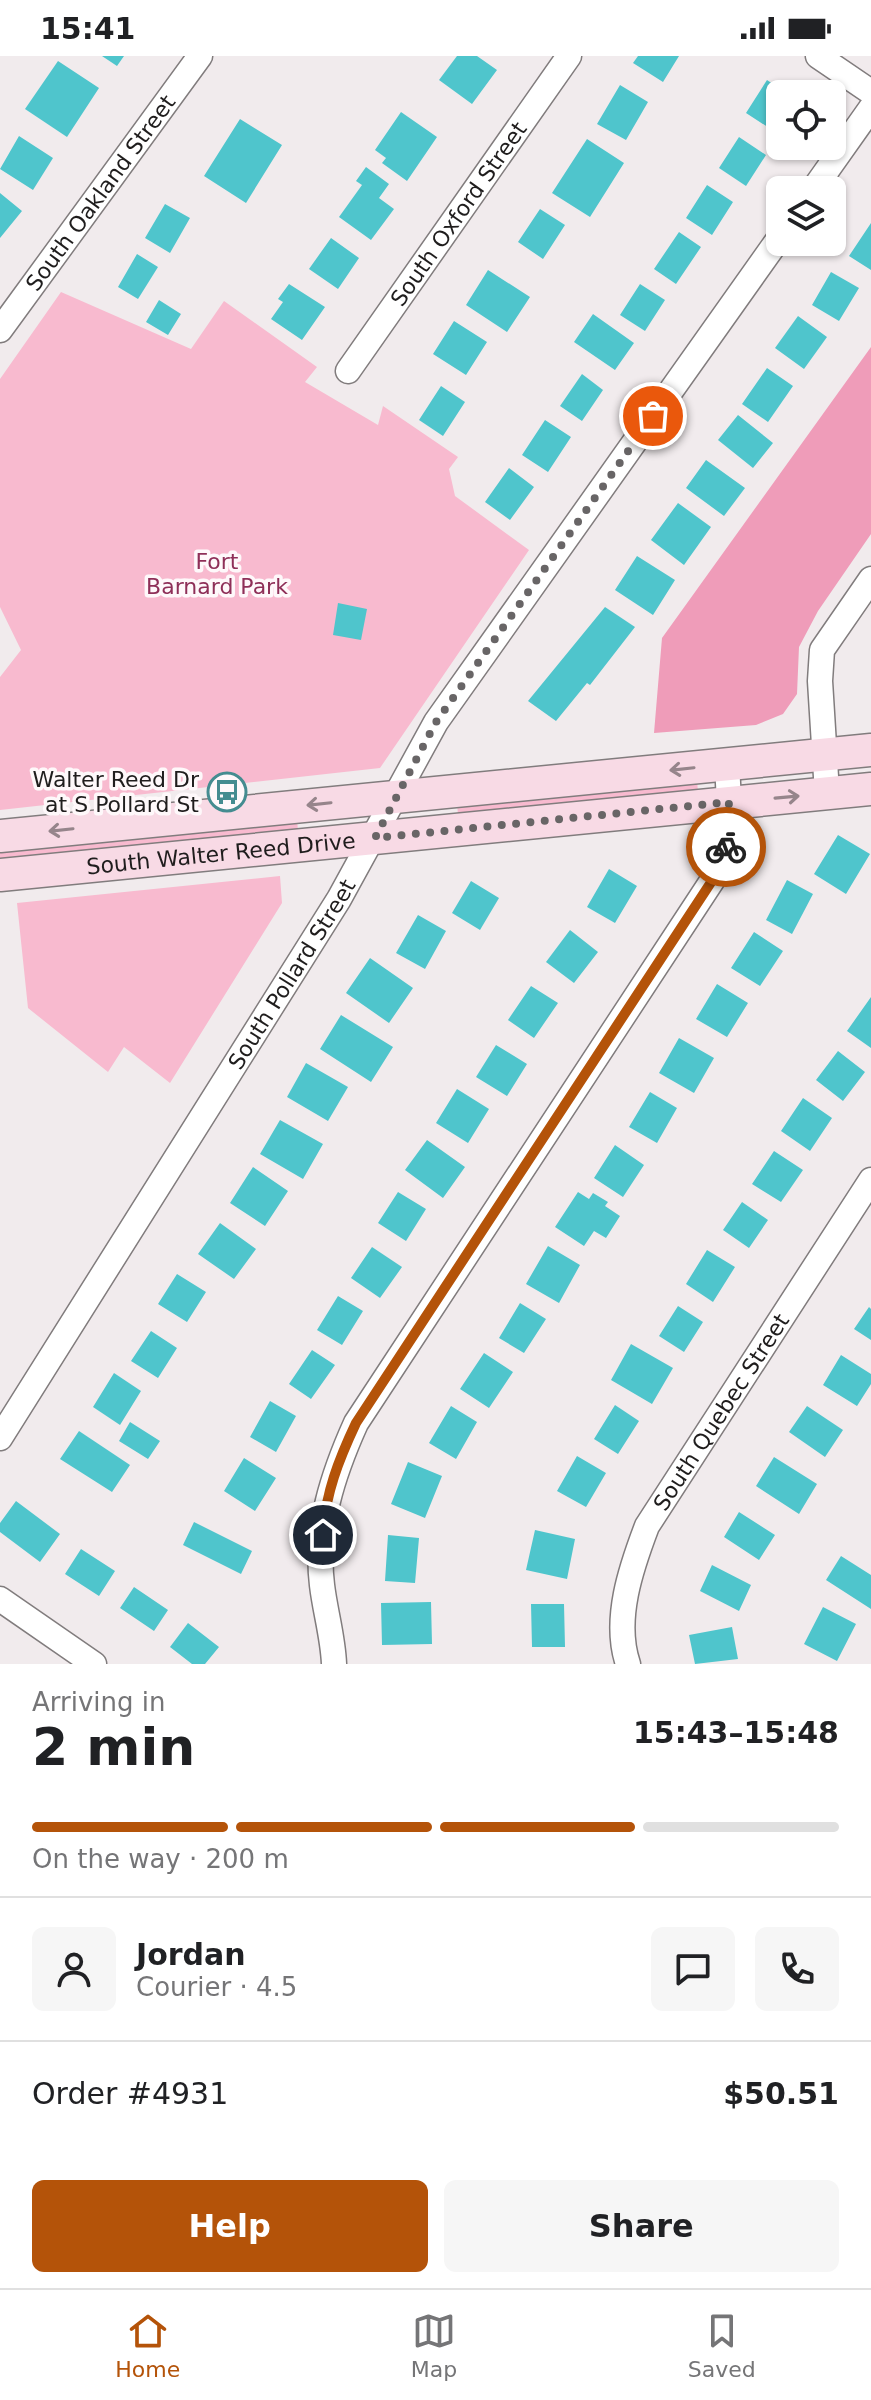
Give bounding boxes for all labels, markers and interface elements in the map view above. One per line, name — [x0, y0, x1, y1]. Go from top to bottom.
text: 15:41 — [40, 11, 136, 46]
map controls — [766, 80, 846, 256]
button: locate — [766, 80, 846, 160]
street label: South Oakland Street — [21, 90, 181, 296]
street label: South Oxford Street — [386, 117, 532, 311]
button: layers — [766, 176, 846, 256]
pin — [619, 382, 687, 450]
icon: bag — [631, 394, 675, 438]
park label: Fort Barnard Park — [146, 549, 288, 599]
one-way arrow — [669, 761, 696, 776]
place label: Walter Reed Dr at S Pollard St — [33, 767, 200, 817]
bus stop icon: Walter Reed Dr at S Pollard St — [206, 771, 248, 813]
one-way arrow — [773, 789, 799, 804]
one-way arrow — [306, 797, 333, 812]
courier — [686, 807, 766, 887]
one-way arrow — [48, 822, 74, 837]
icon: bike — [704, 825, 748, 869]
street label: South Walter Reed Drive — [85, 828, 357, 879]
street label: South Pollard Street — [223, 875, 361, 1074]
street label: South Quebec Street — [648, 1309, 794, 1515]
pin — [289, 1501, 357, 1569]
icon: home — [301, 1513, 345, 1557]
text: Arriving in — [32, 1687, 166, 1717]
text: 15:43–15:48 — [633, 1715, 839, 1750]
text: 2 min — [32, 1717, 195, 1777]
text: On the way · 200 m — [32, 1844, 289, 1874]
button: person — [32, 1927, 116, 2011]
button: chat — [651, 1927, 735, 2011]
button: phone — [755, 1927, 839, 2011]
text: Jordan — [136, 1937, 246, 1972]
text: Courier · 4.5 — [136, 1972, 297, 2002]
text: Order #4931 — [32, 2076, 228, 2111]
text: $50.51 — [723, 2076, 839, 2111]
button: Help — [32, 2180, 428, 2272]
button: Share — [444, 2180, 839, 2272]
tab: Home — [115, 2309, 180, 2382]
tab: Map — [411, 2309, 457, 2382]
tab: Saved — [688, 2309, 756, 2382]

